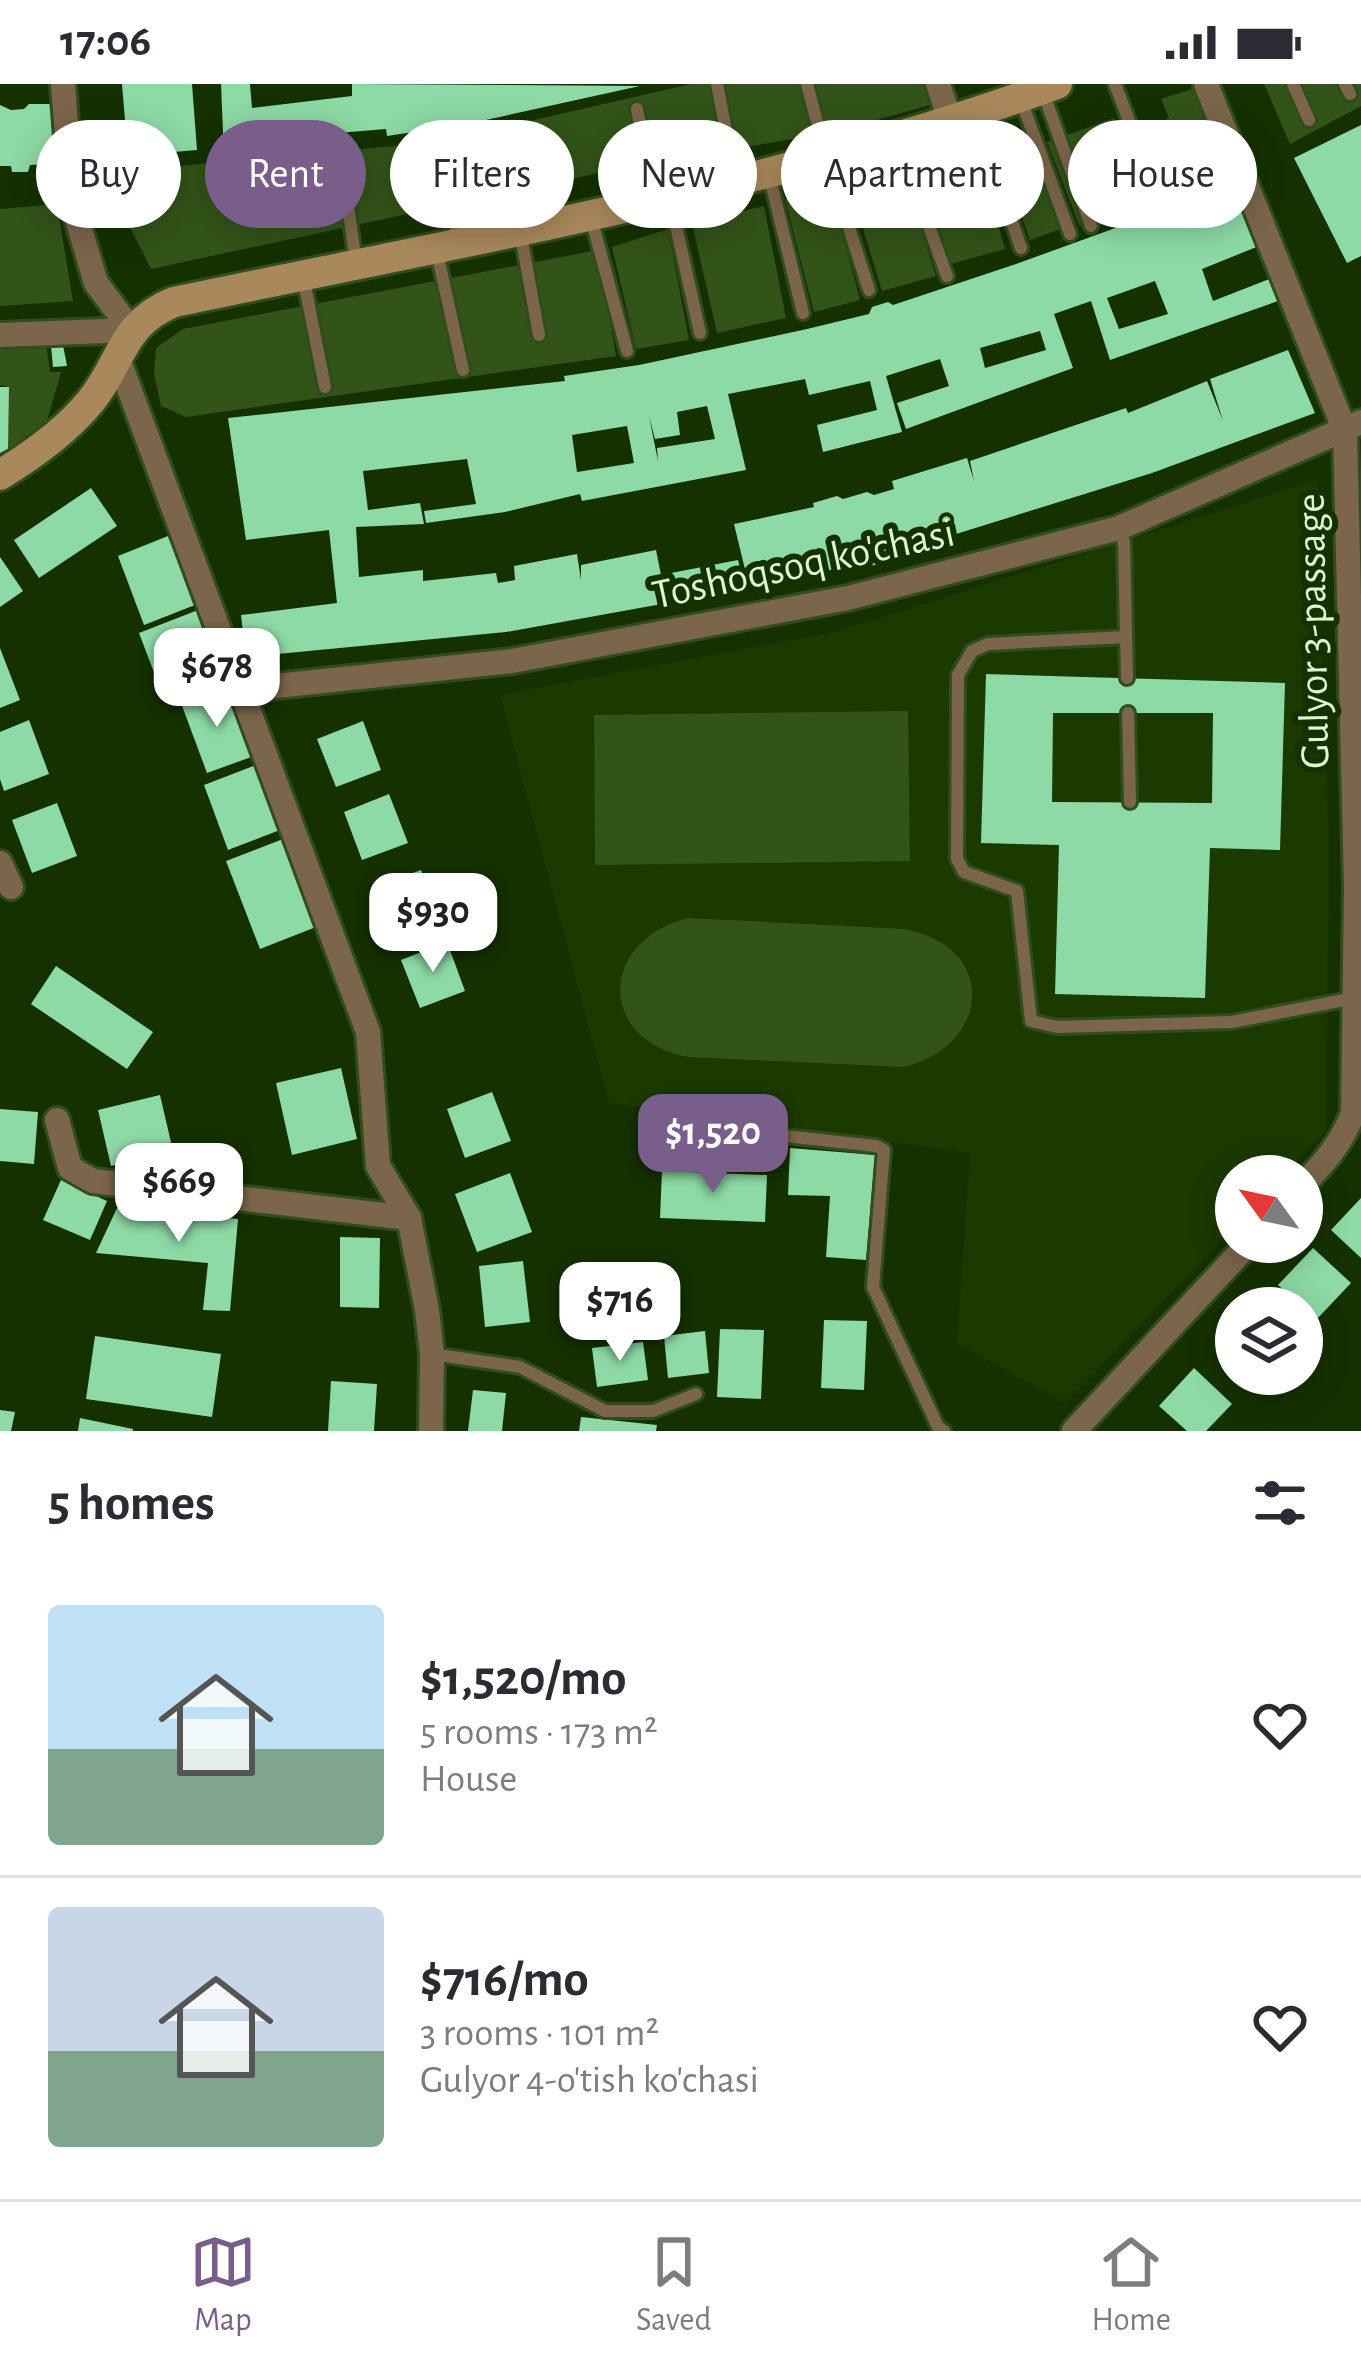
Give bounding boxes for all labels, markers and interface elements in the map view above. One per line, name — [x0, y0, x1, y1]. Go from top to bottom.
text: 17:06 — [60, 19, 151, 64]
chip: Buy — [36, 120, 181, 228]
chip: Rent — [205, 120, 366, 228]
chip: Filters — [390, 120, 574, 228]
chip: New — [598, 120, 757, 228]
chip: Apartment — [781, 120, 1044, 228]
chip: House — [1068, 120, 1257, 228]
street label: Gulyor 3-passage — [1290, 493, 1336, 769]
street label: Toshoqsoq ko'chasi — [649, 511, 958, 616]
pin: $678 — [146, 628, 288, 730]
text: $678 — [181, 647, 253, 686]
pin: $930 — [362, 873, 504, 975]
text: $930 — [396, 892, 470, 931]
pin: $1,520 — [615, 1094, 811, 1196]
text: $1,520 — [665, 1113, 761, 1152]
pin: $669 — [108, 1143, 250, 1245]
north arrow — [1215, 1155, 1323, 1263]
map controls — [1215, 1155, 1323, 1395]
text: $669 — [142, 1162, 216, 1201]
pin: $716 — [549, 1262, 691, 1364]
text: $716 — [586, 1281, 654, 1320]
button: layers — [1215, 1287, 1323, 1395]
icon: filters — [1247, 1470, 1313, 1536]
text: 5 homes — [48, 1478, 215, 1529]
icon: home — [144, 1653, 288, 1797]
text: $1,520/mo — [420, 1653, 626, 1704]
icon: heart — [1247, 1692, 1313, 1758]
text: 5 rooms · 173 m² — [420, 1713, 658, 1752]
text: House — [420, 1760, 517, 1799]
text: $716/mo — [420, 1954, 589, 2005]
icon: home — [144, 1955, 288, 2099]
icon: heart — [1247, 1994, 1313, 2060]
text: 3 rooms · 101 m² — [420, 2014, 659, 2053]
text: Gulyor 4-o'tish ko'chasi — [420, 2061, 759, 2100]
tab: Map — [190, 2229, 256, 2341]
tab: Saved — [636, 2229, 712, 2341]
tab: Home — [1092, 2229, 1171, 2341]

